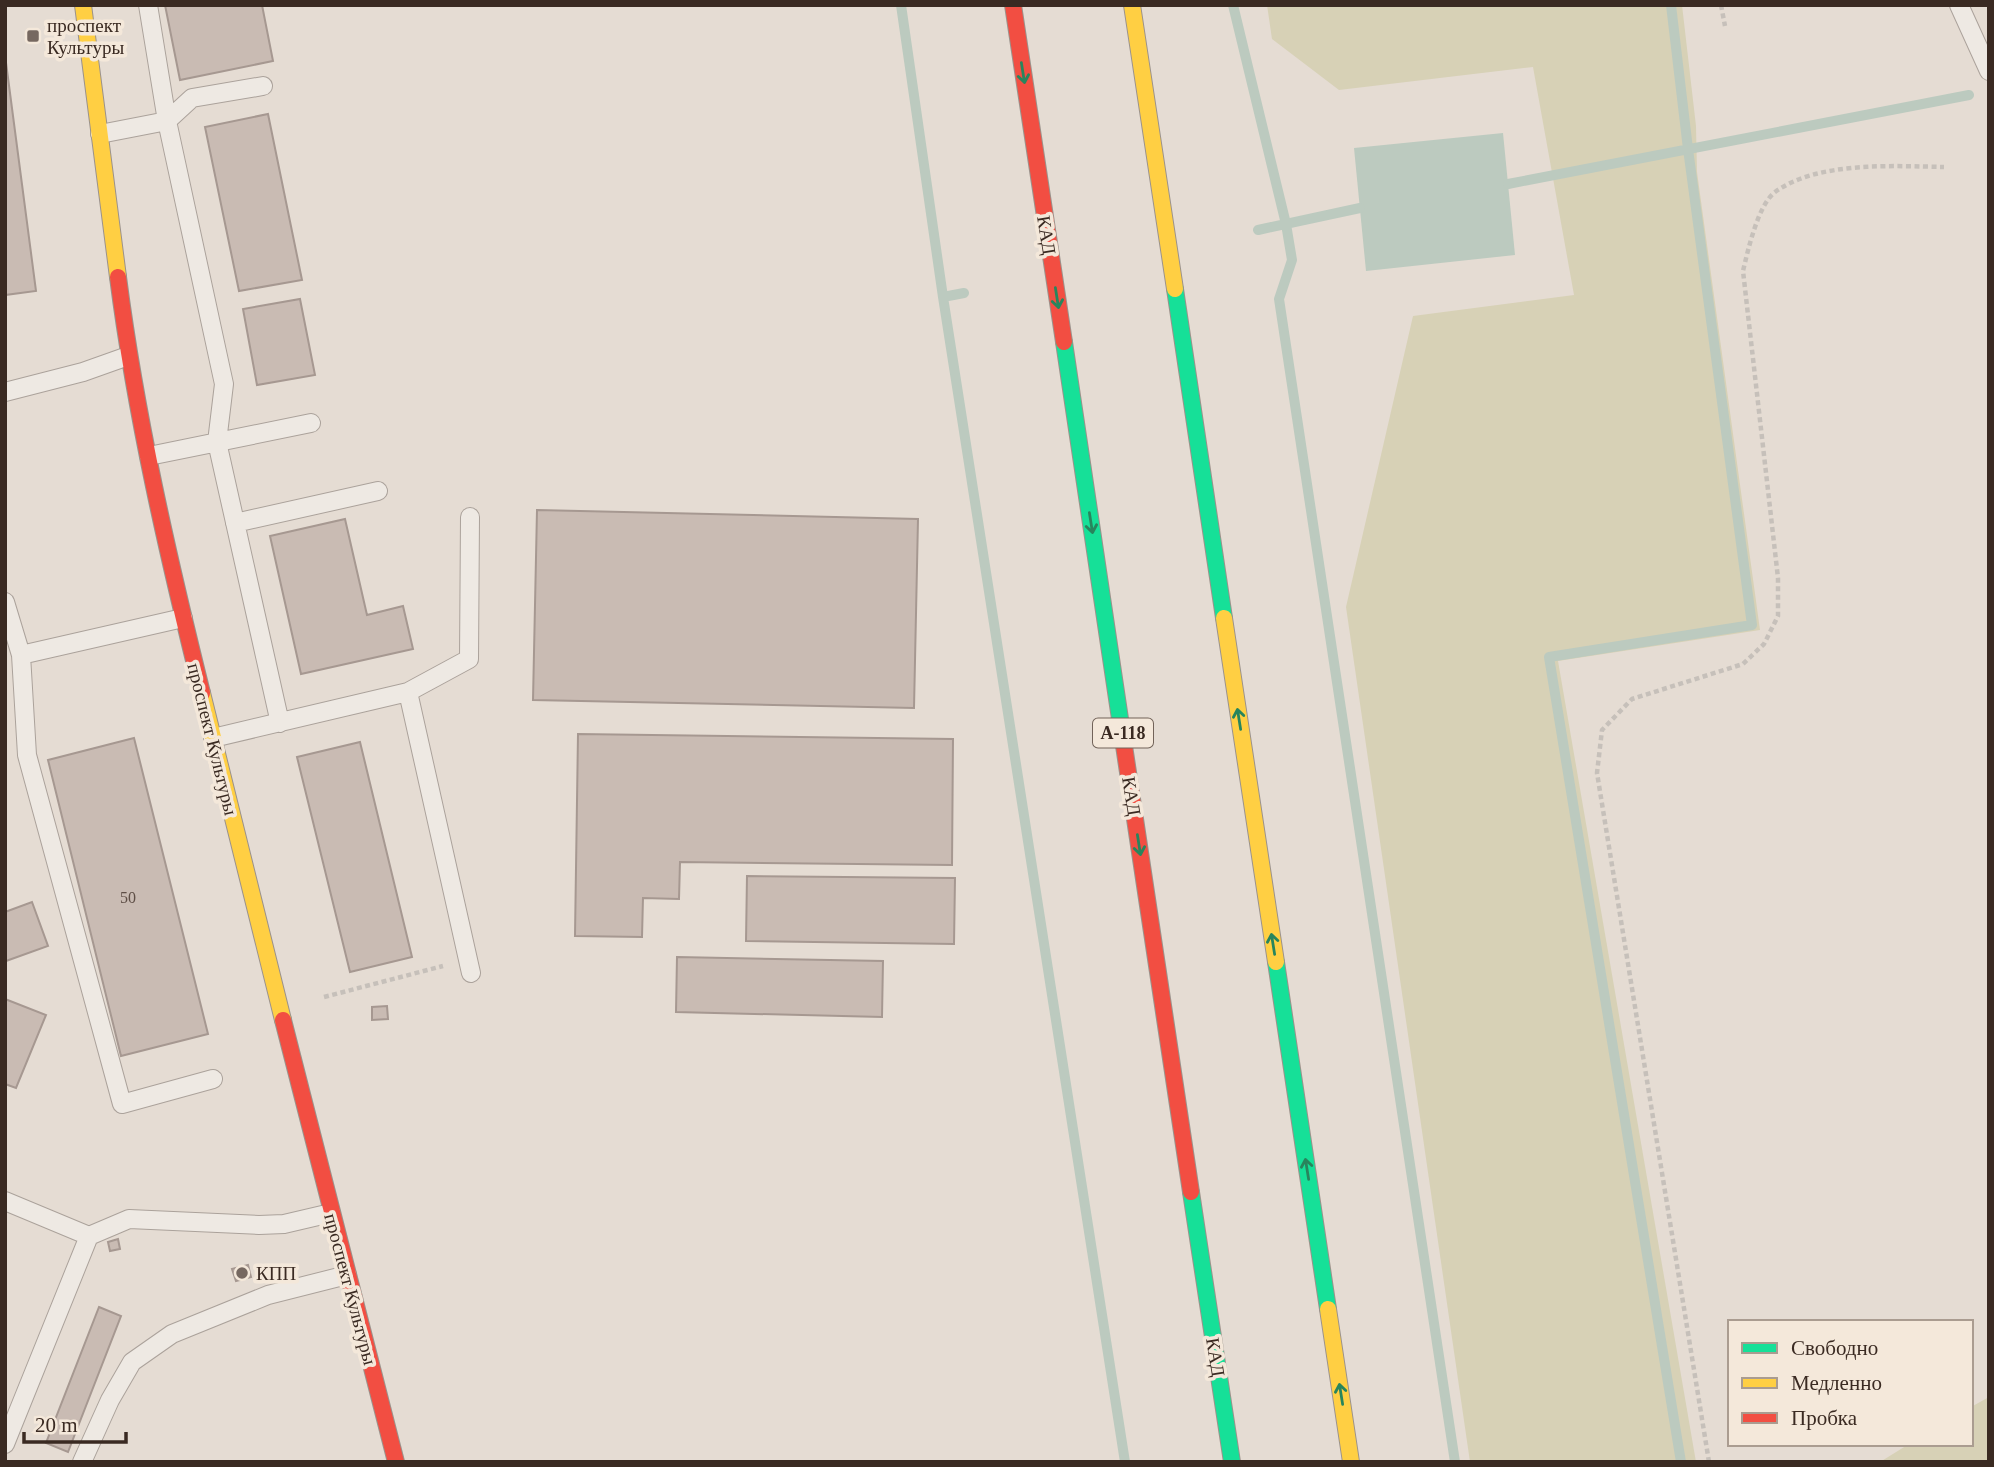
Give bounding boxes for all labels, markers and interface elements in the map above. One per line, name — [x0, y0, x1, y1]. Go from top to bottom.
place label: проспект Культуры — [47, 15, 124, 58]
marker: проспект Культуры — [25, 28, 41, 44]
one-way arrow — [1017, 61, 1030, 84]
street label: КАД — [1033, 214, 1060, 256]
one-way arrow — [1051, 286, 1064, 309]
one-way arrow — [1085, 511, 1098, 534]
street label: проспект Культуры — [183, 661, 242, 818]
one-way arrow — [1232, 708, 1245, 731]
road number: А-118 — [1093, 718, 1153, 748]
street label: КАД — [1118, 775, 1145, 817]
one-way arrow — [1133, 833, 1146, 855]
house number: 50 — [120, 889, 136, 906]
one-way arrow — [1266, 933, 1279, 956]
one-way arrow — [1300, 1158, 1313, 1181]
street label: проспект Культуры — [320, 1211, 381, 1367]
place label: КПП — [256, 1263, 296, 1284]
marker: КПП — [234, 1265, 250, 1281]
legend — [1728, 1320, 1973, 1446]
street label: КАД — [1202, 1336, 1229, 1378]
text: Свободно — [1791, 1336, 1878, 1360]
text: Медленно — [1791, 1371, 1882, 1395]
one-way arrow — [1334, 1383, 1347, 1406]
scale bar — [24, 1400, 126, 1444]
text: Пробка — [1791, 1406, 1858, 1430]
text: 20 m — [35, 1413, 78, 1437]

